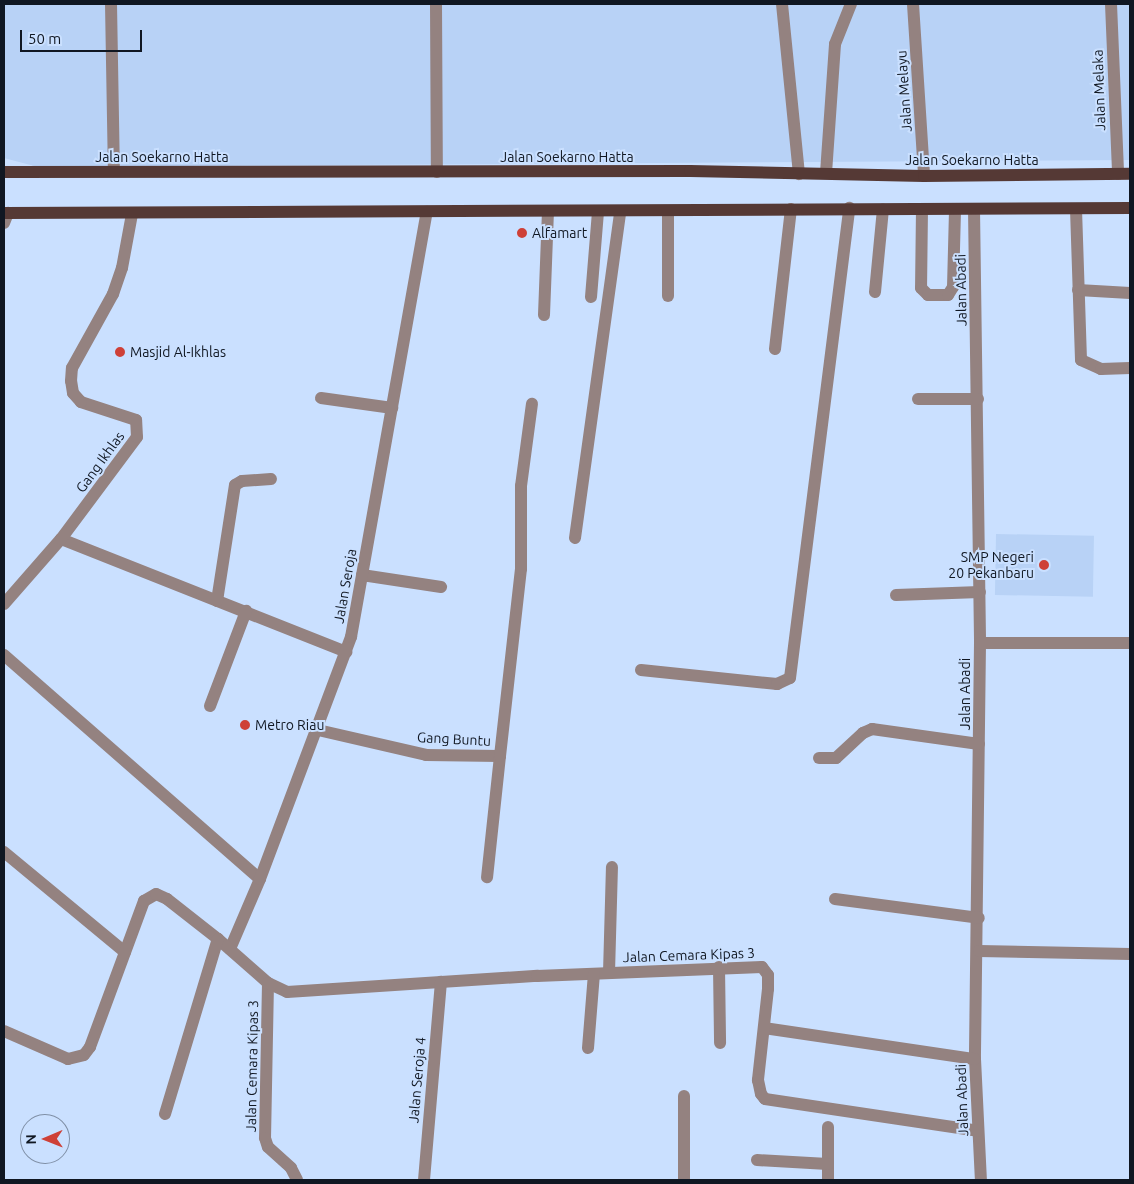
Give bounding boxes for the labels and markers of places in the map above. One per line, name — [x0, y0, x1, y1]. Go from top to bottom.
place label: Alfamart — [532, 225, 587, 241]
marker: Alfamart — [516, 227, 528, 239]
place label: Masjid Al-Ikhlas — [130, 344, 226, 360]
marker: Masjid Al-Ikhlas — [114, 346, 126, 358]
place label: SMP Negeri 20 Pekanbaru — [948, 549, 1034, 582]
marker: SMP Negeri 20 Pekanbaru — [1038, 559, 1050, 571]
place label: Metro Riau — [255, 717, 324, 733]
marker: Metro Riau — [239, 719, 251, 731]

